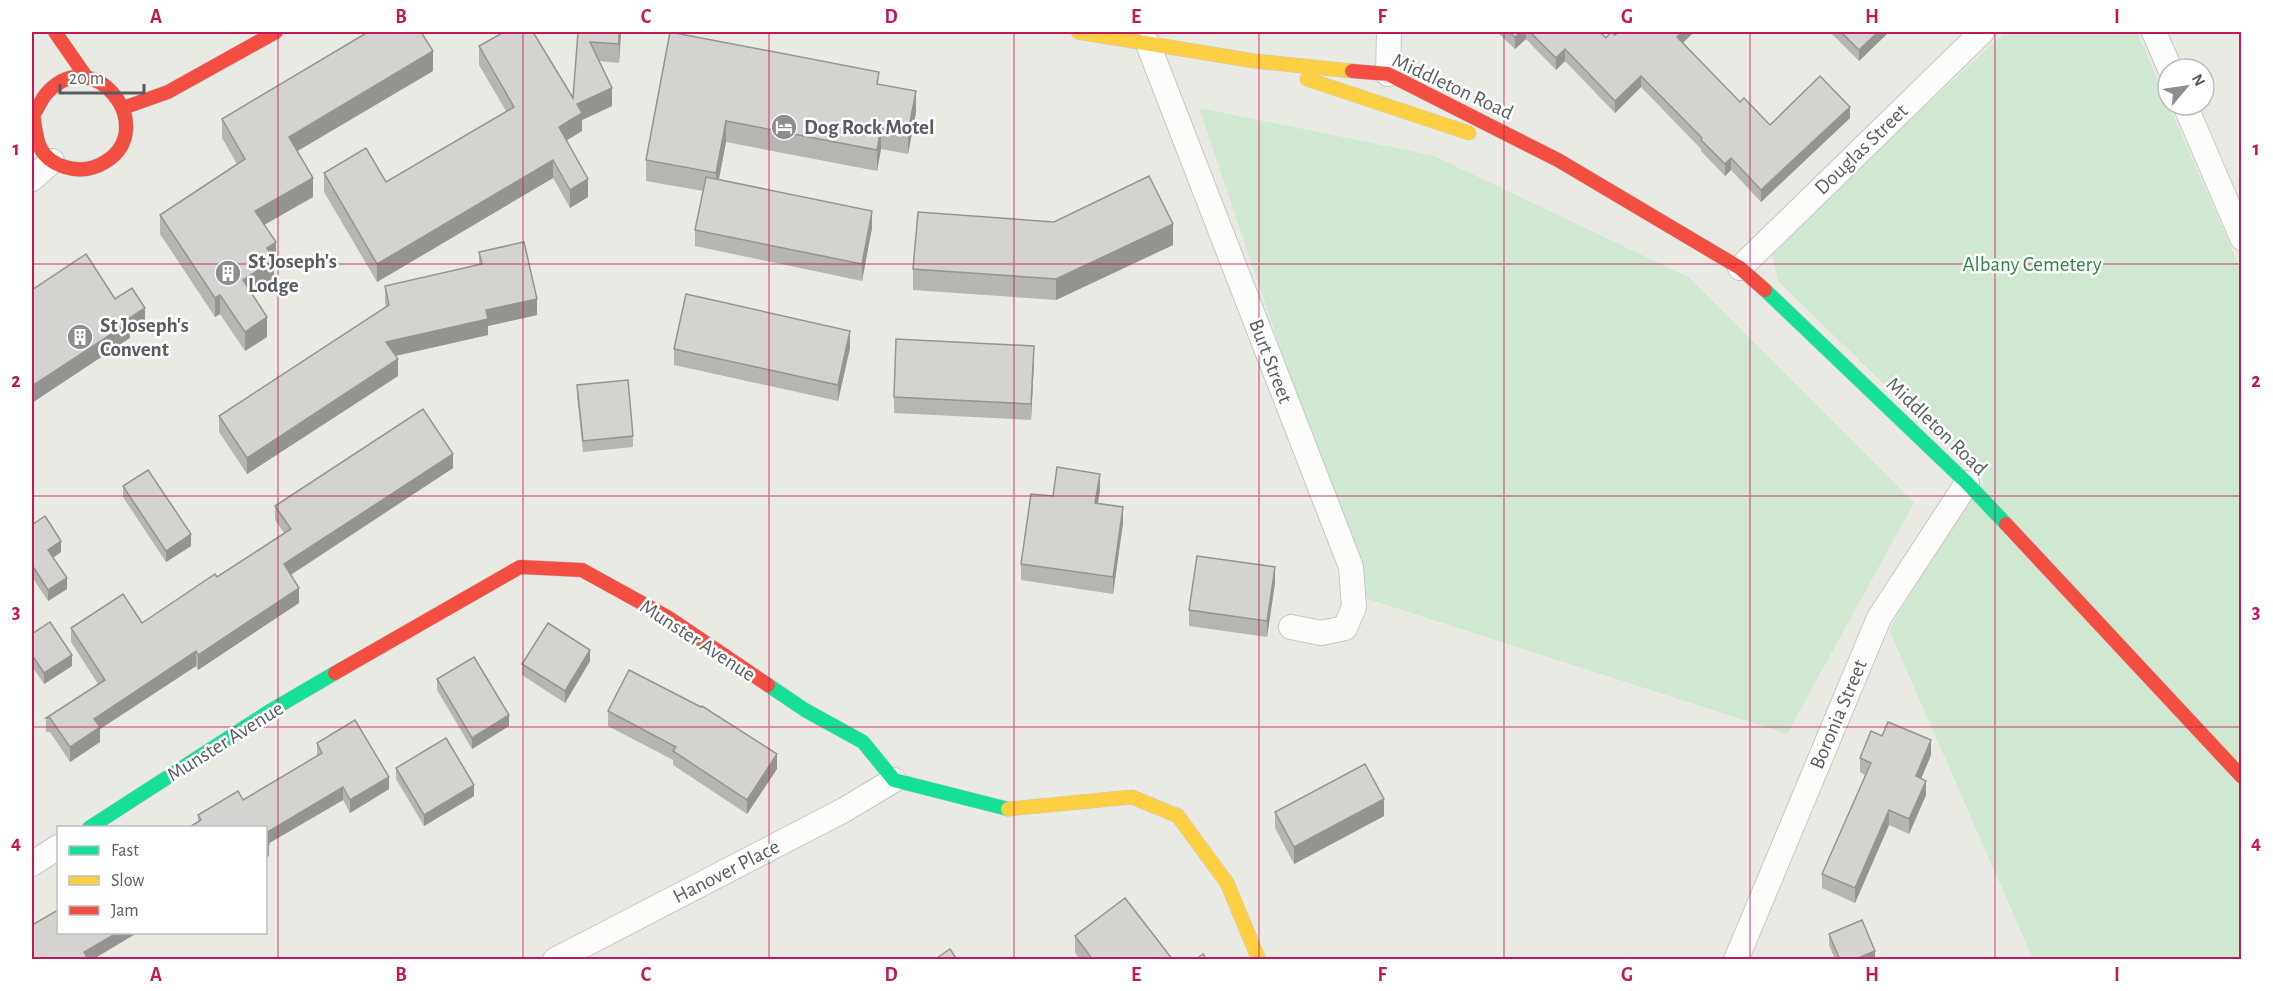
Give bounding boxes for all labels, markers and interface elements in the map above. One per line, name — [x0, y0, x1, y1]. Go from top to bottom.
text: A — [150, 7, 162, 27]
text: B — [395, 7, 407, 27]
text: C — [641, 7, 652, 27]
text: D — [884, 7, 898, 27]
text: E — [1131, 7, 1141, 27]
text: F — [1377, 7, 1387, 27]
text: G — [1621, 7, 1633, 27]
text: H — [1865, 7, 1879, 27]
text: I — [2114, 7, 2120, 27]
street label: Middleton Road — [1389, 49, 1517, 124]
scale bar — [60, 57, 144, 95]
north arrow — [2156, 57, 2216, 117]
text: 20 m — [69, 70, 104, 88]
text: N — [2189, 71, 2208, 89]
street label: Douglas Street — [1811, 100, 1912, 199]
hotel icon: Dog Rock Motel — [769, 112, 799, 142]
place label: Dog Rock Motel — [804, 117, 934, 138]
text: 1 — [12, 139, 20, 159]
text: 1 — [2252, 139, 2260, 159]
place label: St Joseph's Lodge — [248, 251, 337, 296]
park label: Albany Cemetery — [1962, 254, 2102, 275]
building icon: St Joseph's Lodge — [213, 258, 243, 288]
place label: St Joseph's Convent — [100, 315, 189, 360]
street label: Burt Street — [1245, 316, 1296, 406]
building icon: St Joseph's Convent — [65, 322, 95, 352]
text: 2 — [11, 371, 21, 391]
text: 2 — [2251, 371, 2261, 391]
street label: Middleton Road — [1882, 373, 1991, 479]
street label: Munster Avenue — [636, 595, 759, 685]
text: 3 — [12, 602, 20, 622]
text: 3 — [2252, 602, 2260, 622]
street label: Boronia Street — [1806, 656, 1871, 772]
street label: Munster Avenue — [163, 697, 287, 786]
legend — [57, 826, 267, 934]
text: 4 — [11, 833, 21, 853]
text: 4 — [2251, 833, 2261, 853]
street label: Hanover Place — [670, 836, 783, 907]
text: Fast — [111, 842, 139, 860]
text: Slow — [111, 872, 144, 890]
text: Jam — [111, 902, 139, 920]
text: A — [150, 965, 162, 985]
text: B — [395, 965, 407, 985]
text: C — [641, 965, 652, 985]
text: D — [884, 965, 898, 985]
text: E — [1131, 965, 1141, 985]
text: F — [1377, 965, 1387, 985]
text: G — [1621, 965, 1633, 985]
text: H — [1865, 965, 1879, 985]
text: I — [2114, 965, 2120, 985]

